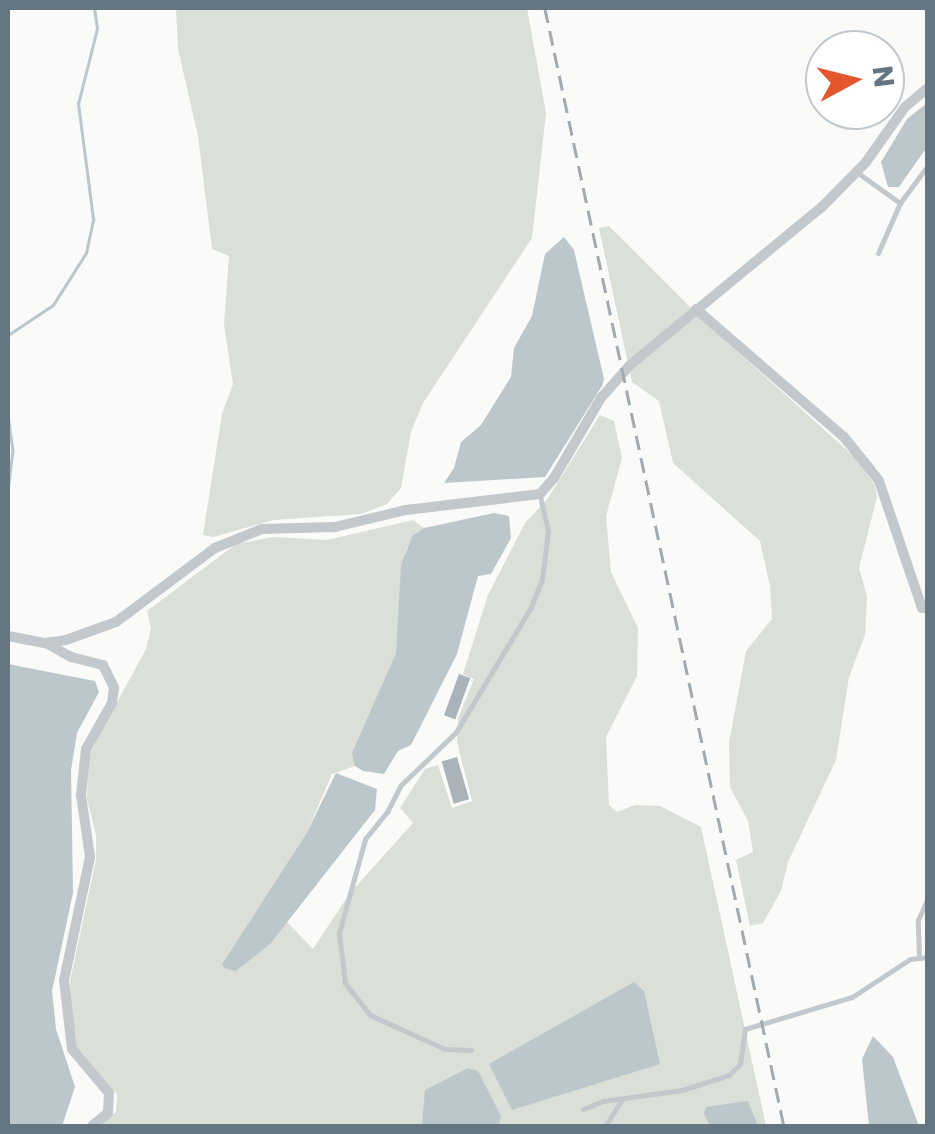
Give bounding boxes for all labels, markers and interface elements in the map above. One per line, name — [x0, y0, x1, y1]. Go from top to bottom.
north arrow — [805, 30, 905, 130]
text: N — [863, 64, 904, 89]

